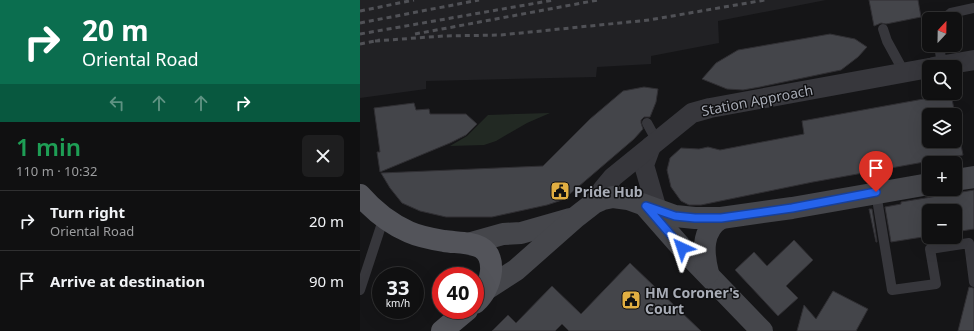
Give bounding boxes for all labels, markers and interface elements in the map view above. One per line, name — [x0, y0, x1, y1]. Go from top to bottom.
text: 20 m — [82, 11, 149, 49]
north arrow — [922, 12, 962, 52]
map controls — [922, 12, 962, 244]
icon: right — [16, 16, 68, 68]
text: Oriental Road — [82, 47, 199, 71]
button: search — [922, 60, 962, 100]
street label: Station Approach — [700, 80, 814, 120]
icon: left — [106, 92, 128, 114]
icon: ahead — [148, 92, 170, 114]
icon: ahead — [190, 92, 212, 114]
icon: right — [232, 92, 254, 114]
button: layers — [922, 108, 962, 148]
text: 1 min — [16, 130, 81, 163]
button: close — [302, 135, 344, 177]
pin — [859, 151, 893, 192]
button: + — [922, 156, 962, 196]
icon: arrive — [865, 157, 887, 179]
text: 110 m · 10:32 — [16, 162, 97, 180]
public building icon: Pride Hub — [549, 180, 571, 202]
place label: Pride Hub — [574, 182, 643, 201]
text: Turn right — [50, 202, 125, 222]
button: − — [922, 204, 962, 244]
icon: right — [16, 210, 38, 232]
text: 20 m — [309, 211, 344, 231]
text: Oriental Road — [50, 222, 134, 240]
position arrow — [661, 227, 703, 269]
speed limit sign: 40 — [432, 267, 484, 319]
icon: arrive — [16, 270, 38, 292]
text: Arrive at destination — [50, 271, 205, 291]
text: 90 m — [309, 271, 344, 291]
text: 33 — [387, 274, 409, 301]
place label: HM Coroner's Court — [645, 283, 740, 318]
public building icon: HM Coroner's Court — [620, 289, 642, 311]
text: km/h — [386, 296, 410, 310]

